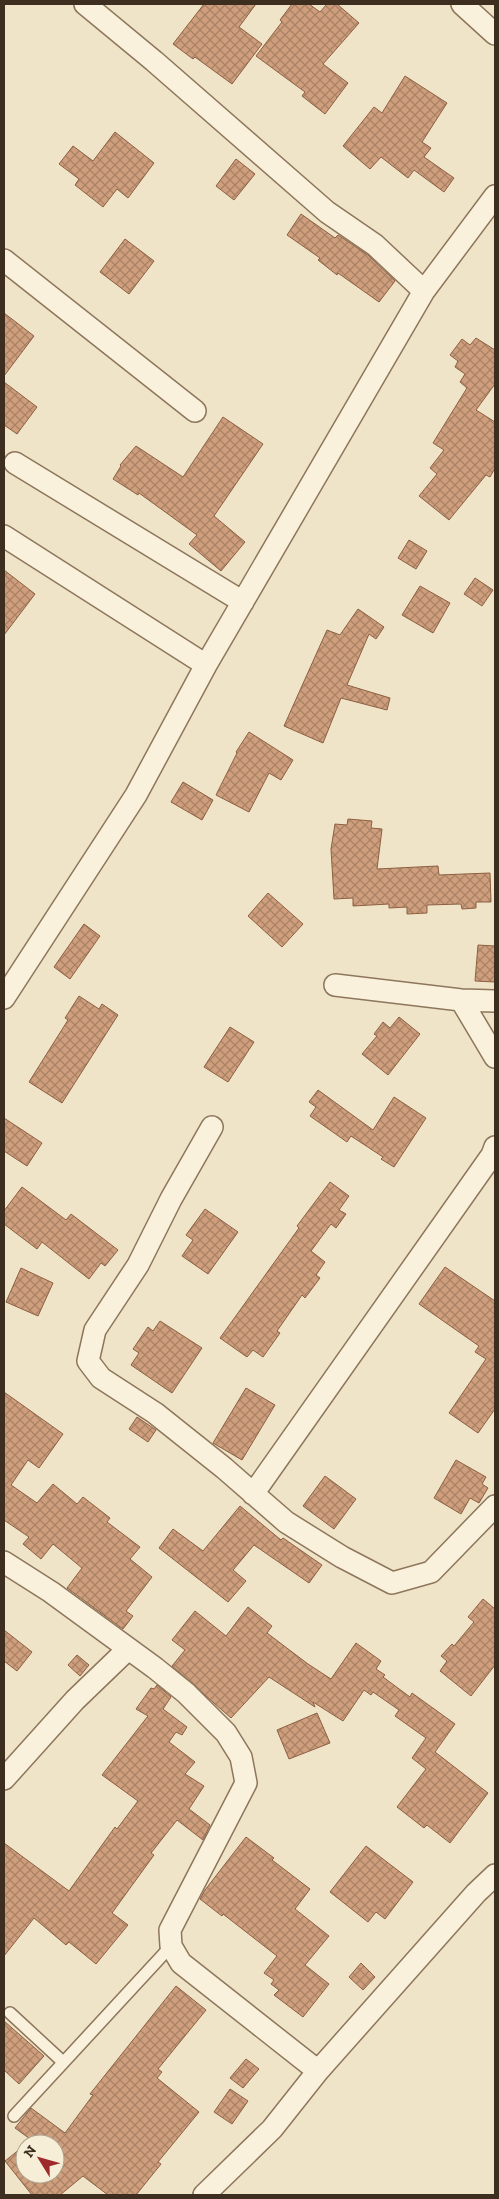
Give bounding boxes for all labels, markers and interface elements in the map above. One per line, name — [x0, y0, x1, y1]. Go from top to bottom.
north arrow — [15, 2134, 65, 2184]
text: N — [20, 2142, 40, 2161]

